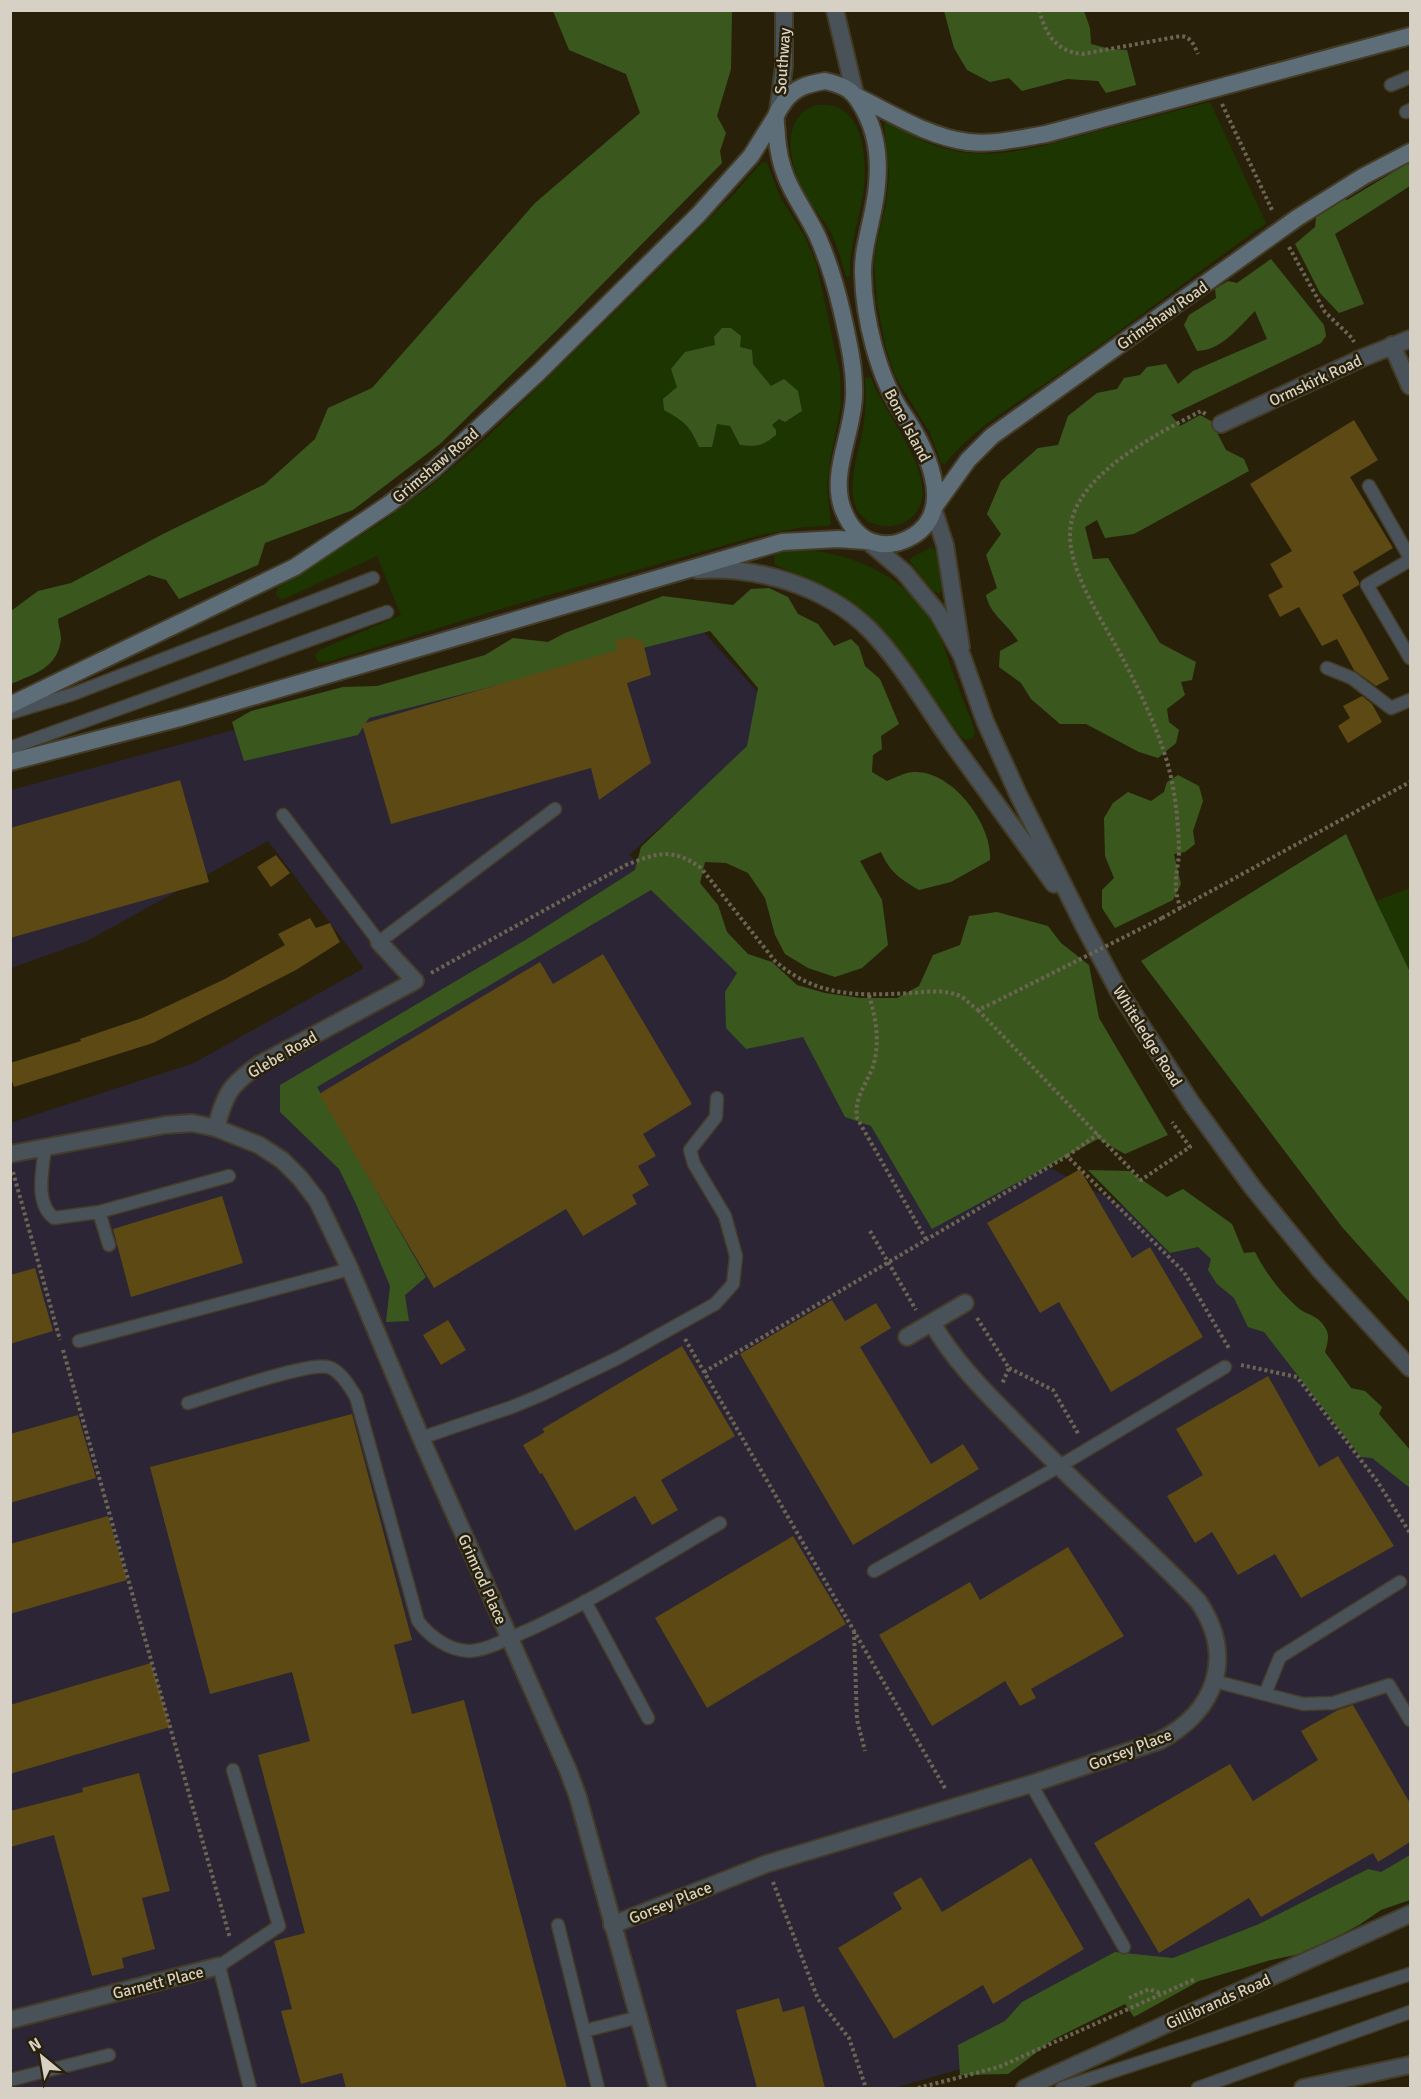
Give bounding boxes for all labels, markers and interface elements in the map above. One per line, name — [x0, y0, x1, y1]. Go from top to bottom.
street label: Southway — [771, 27, 795, 95]
street label: Grimshaw Road — [1113, 277, 1212, 355]
street label: Ormskirk Road — [1266, 351, 1365, 411]
street label: Bone Island — [880, 385, 935, 465]
street label: Grimshaw Road — [388, 424, 483, 508]
street label: Whiteledge Road — [1108, 982, 1186, 1091]
street label: Glebe Road — [244, 1027, 321, 1083]
street label: Grimrod Place — [453, 1531, 511, 1628]
street label: Gorsey Place — [1086, 1725, 1175, 1775]
street label: Gorsey Place — [626, 1877, 715, 1929]
street label: Garnett Place — [111, 1962, 206, 2004]
street label: Gillibrands Road — [1163, 1970, 1274, 2034]
north arrow — [12, 2027, 72, 2087]
text: N — [25, 2033, 45, 2056]

